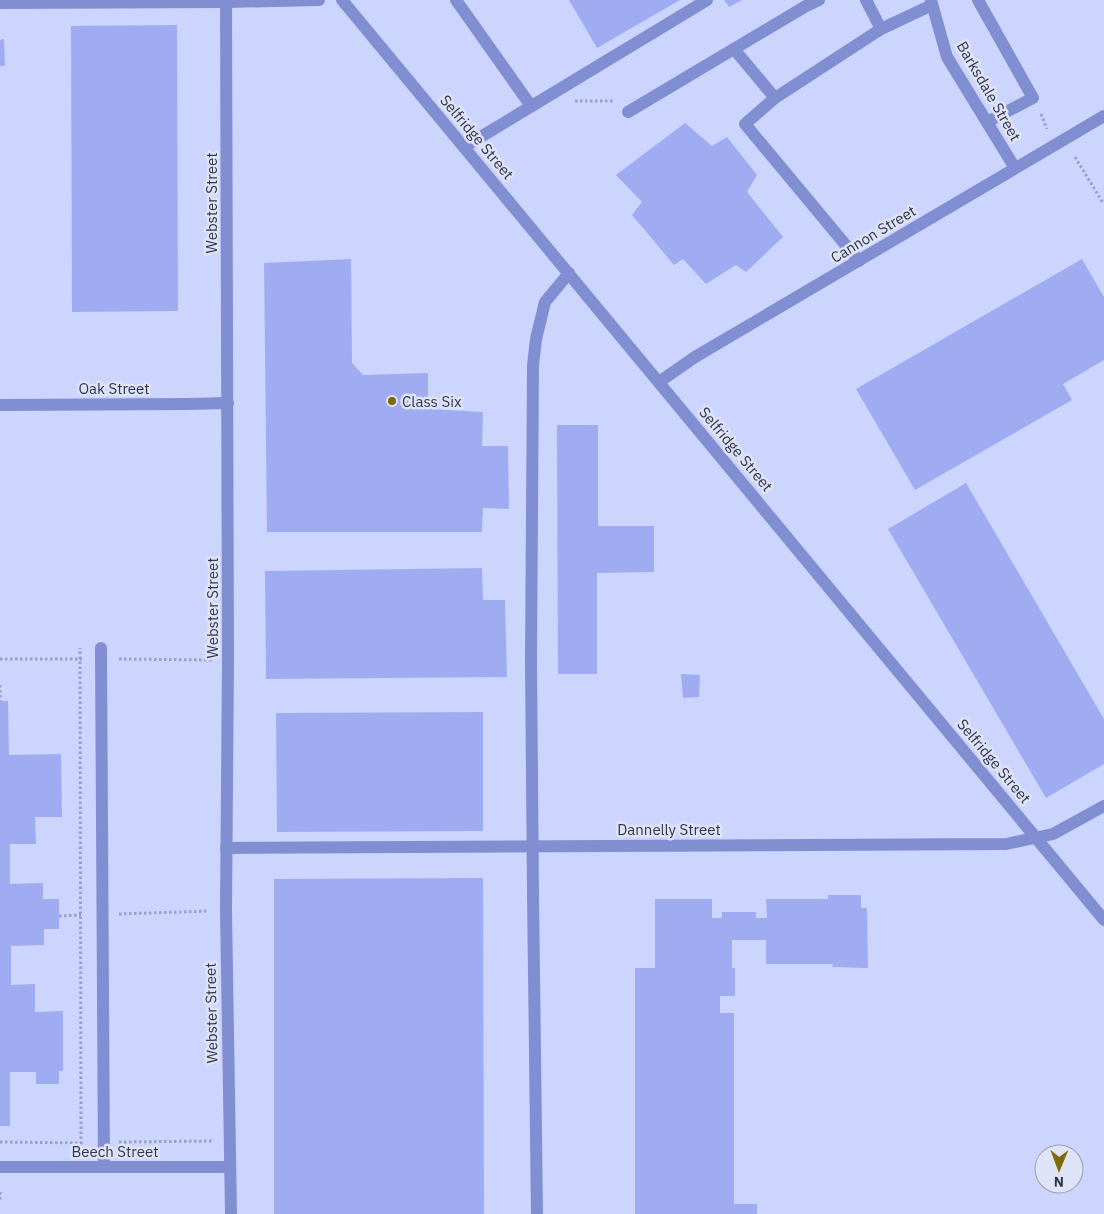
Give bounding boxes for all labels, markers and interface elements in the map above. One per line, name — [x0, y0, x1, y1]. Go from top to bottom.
street label: Barksdale Street — [953, 38, 1025, 144]
street label: Selfridge Street — [436, 91, 518, 183]
street label: Webster Street — [202, 153, 221, 253]
street label: Cannon Street — [827, 201, 919, 267]
street label: Oak Street — [78, 379, 150, 398]
place label: Class Six — [402, 392, 462, 411]
marker: Class Six — [386, 395, 398, 407]
street label: Selfridge Street — [695, 403, 777, 495]
street label: Webster Street — [203, 558, 222, 658]
street label: Selfridge Street — [953, 715, 1035, 807]
street label: Dannelly Street — [617, 820, 721, 839]
street label: Webster Street — [201, 962, 221, 1064]
street label: Beech Street — [71, 1142, 159, 1161]
north arrow — [1034, 1144, 1084, 1194]
text: N — [1054, 1173, 1064, 1191]

